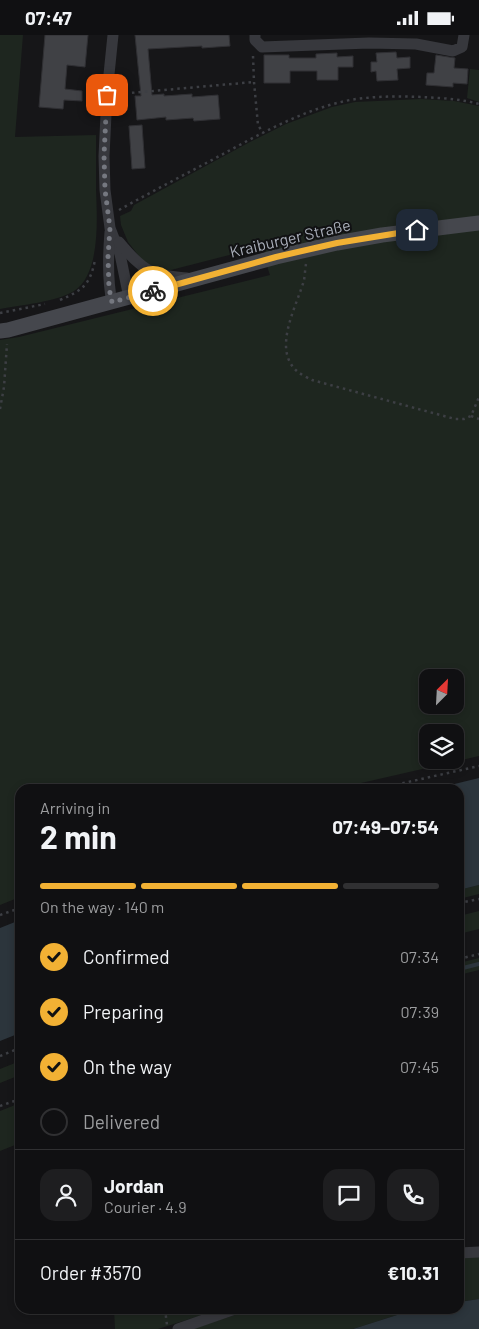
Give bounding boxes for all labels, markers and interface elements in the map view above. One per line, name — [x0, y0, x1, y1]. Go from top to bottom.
text: 07:47 — [25, 6, 72, 29]
pin — [86, 74, 128, 116]
icon: bag — [93, 81, 121, 109]
pin — [396, 209, 438, 251]
street label: Kraiburger Straße — [228, 214, 352, 261]
icon: home — [403, 216, 431, 244]
courier — [128, 266, 178, 316]
icon: bike — [139, 277, 167, 305]
north arrow — [419, 669, 464, 714]
map controls — [419, 669, 464, 769]
button: layers — [419, 724, 464, 769]
text: Arriving in — [40, 798, 110, 817]
text: 07:49–07:54 — [332, 815, 439, 838]
text: 2 min — [40, 817, 117, 855]
text: On the way · 140 m — [40, 897, 164, 916]
icon: check — [40, 943, 68, 971]
text: Confirmed — [83, 945, 170, 968]
text: 07:34 — [400, 947, 439, 966]
icon: check — [40, 998, 68, 1026]
text: Preparing — [83, 1000, 164, 1023]
text: 07:39 — [400, 1002, 439, 1021]
icon: check — [40, 1053, 68, 1081]
text: On the way — [83, 1055, 172, 1078]
text: 07:45 — [400, 1057, 439, 1076]
text: Delivered — [83, 1110, 160, 1133]
button: person — [40, 1169, 92, 1221]
button: chat — [323, 1169, 375, 1221]
button: phone — [387, 1169, 439, 1221]
text: Jordan — [104, 1174, 164, 1197]
text: Courier · 4.9 — [104, 1197, 187, 1216]
text: Order #3570 — [40, 1261, 142, 1284]
text: €10.31 — [387, 1261, 439, 1284]

